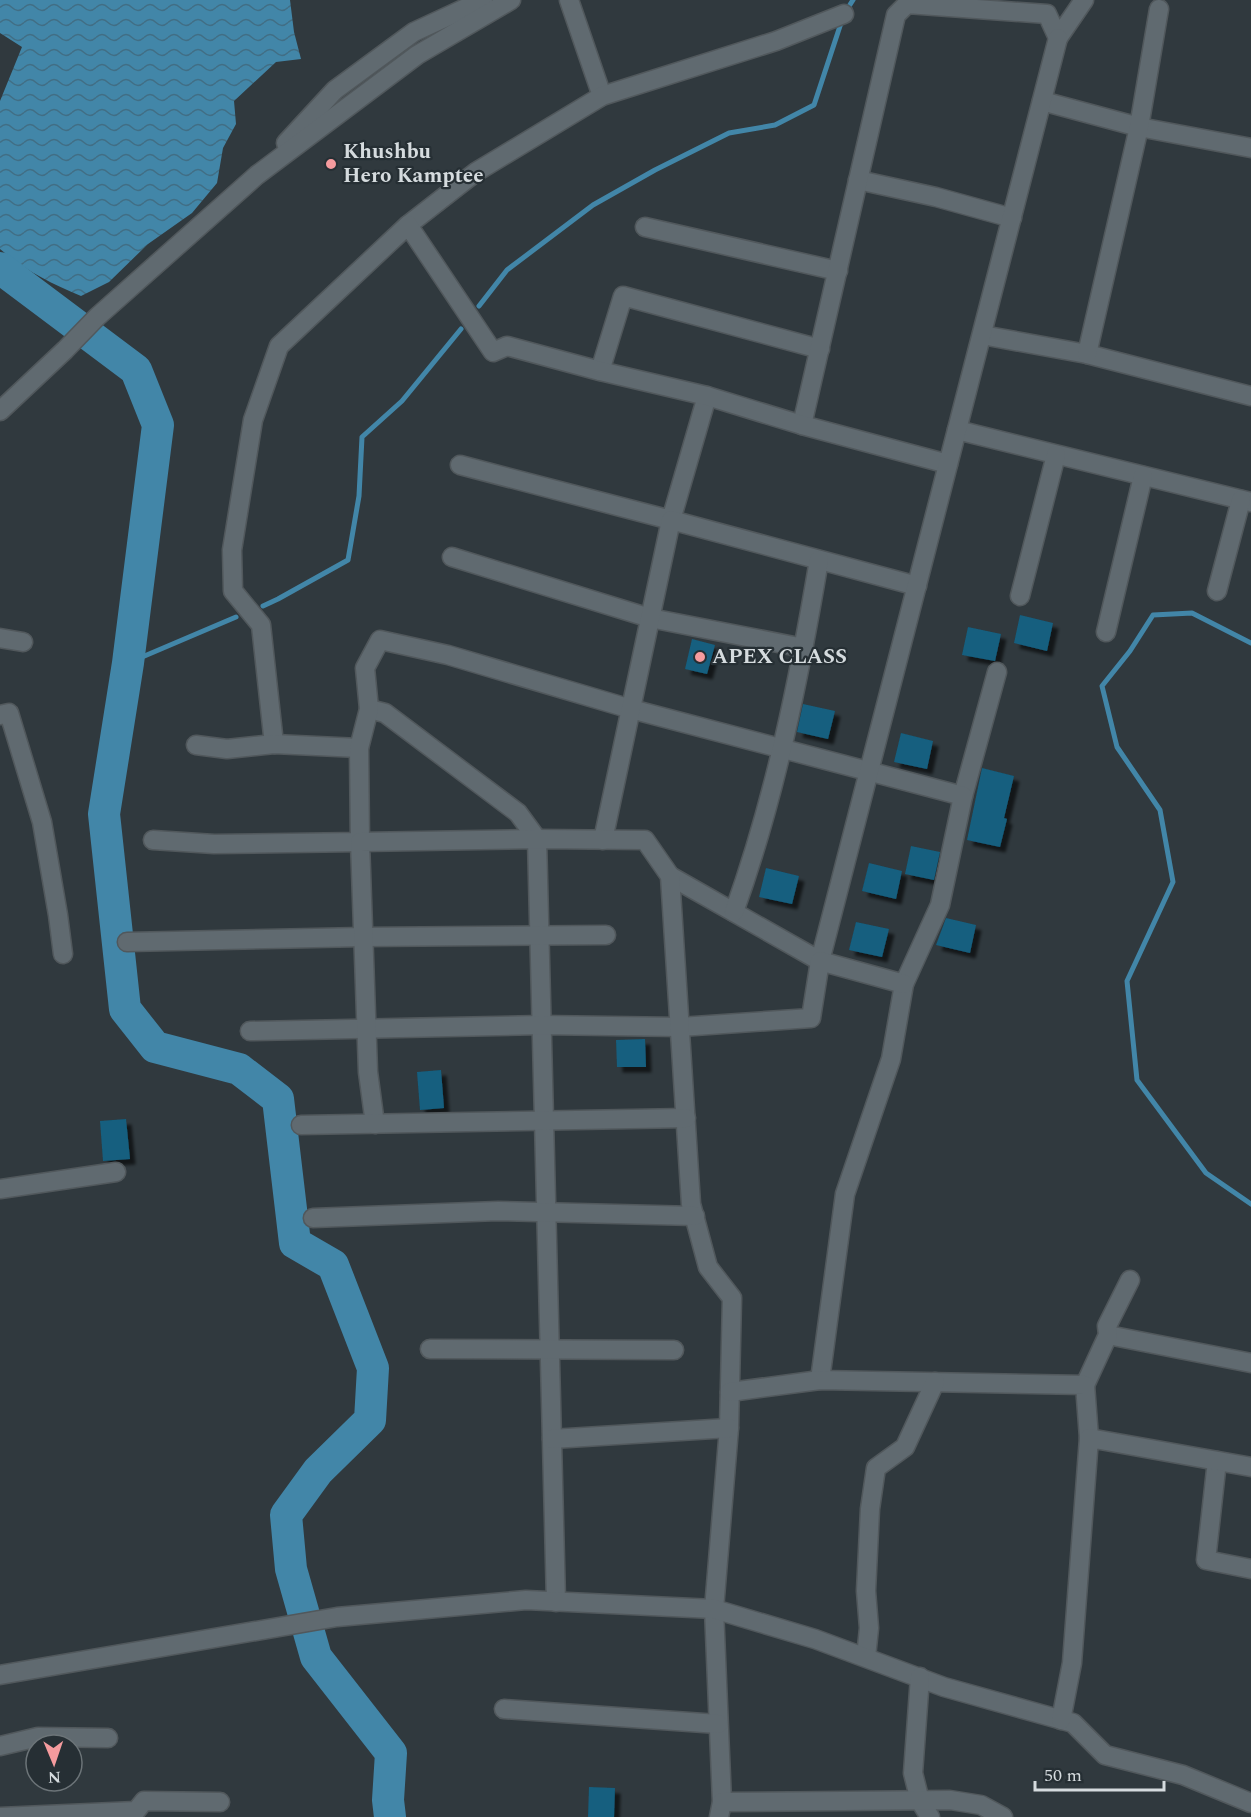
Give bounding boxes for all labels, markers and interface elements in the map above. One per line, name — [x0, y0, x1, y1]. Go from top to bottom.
place label: Khushbu Hero Kamptee — [343, 136, 484, 192]
marker: Khushbu Hero Kamptee — [324, 157, 338, 171]
place label: APEX CLASS — [712, 641, 847, 673]
marker: APEX CLASS — [693, 650, 707, 664]
north arrow — [24, 1733, 84, 1793]
scale bar — [1035, 1754, 1164, 1792]
text: 50 m — [1044, 1762, 1082, 1789]
text: N — [48, 1765, 61, 1789]

